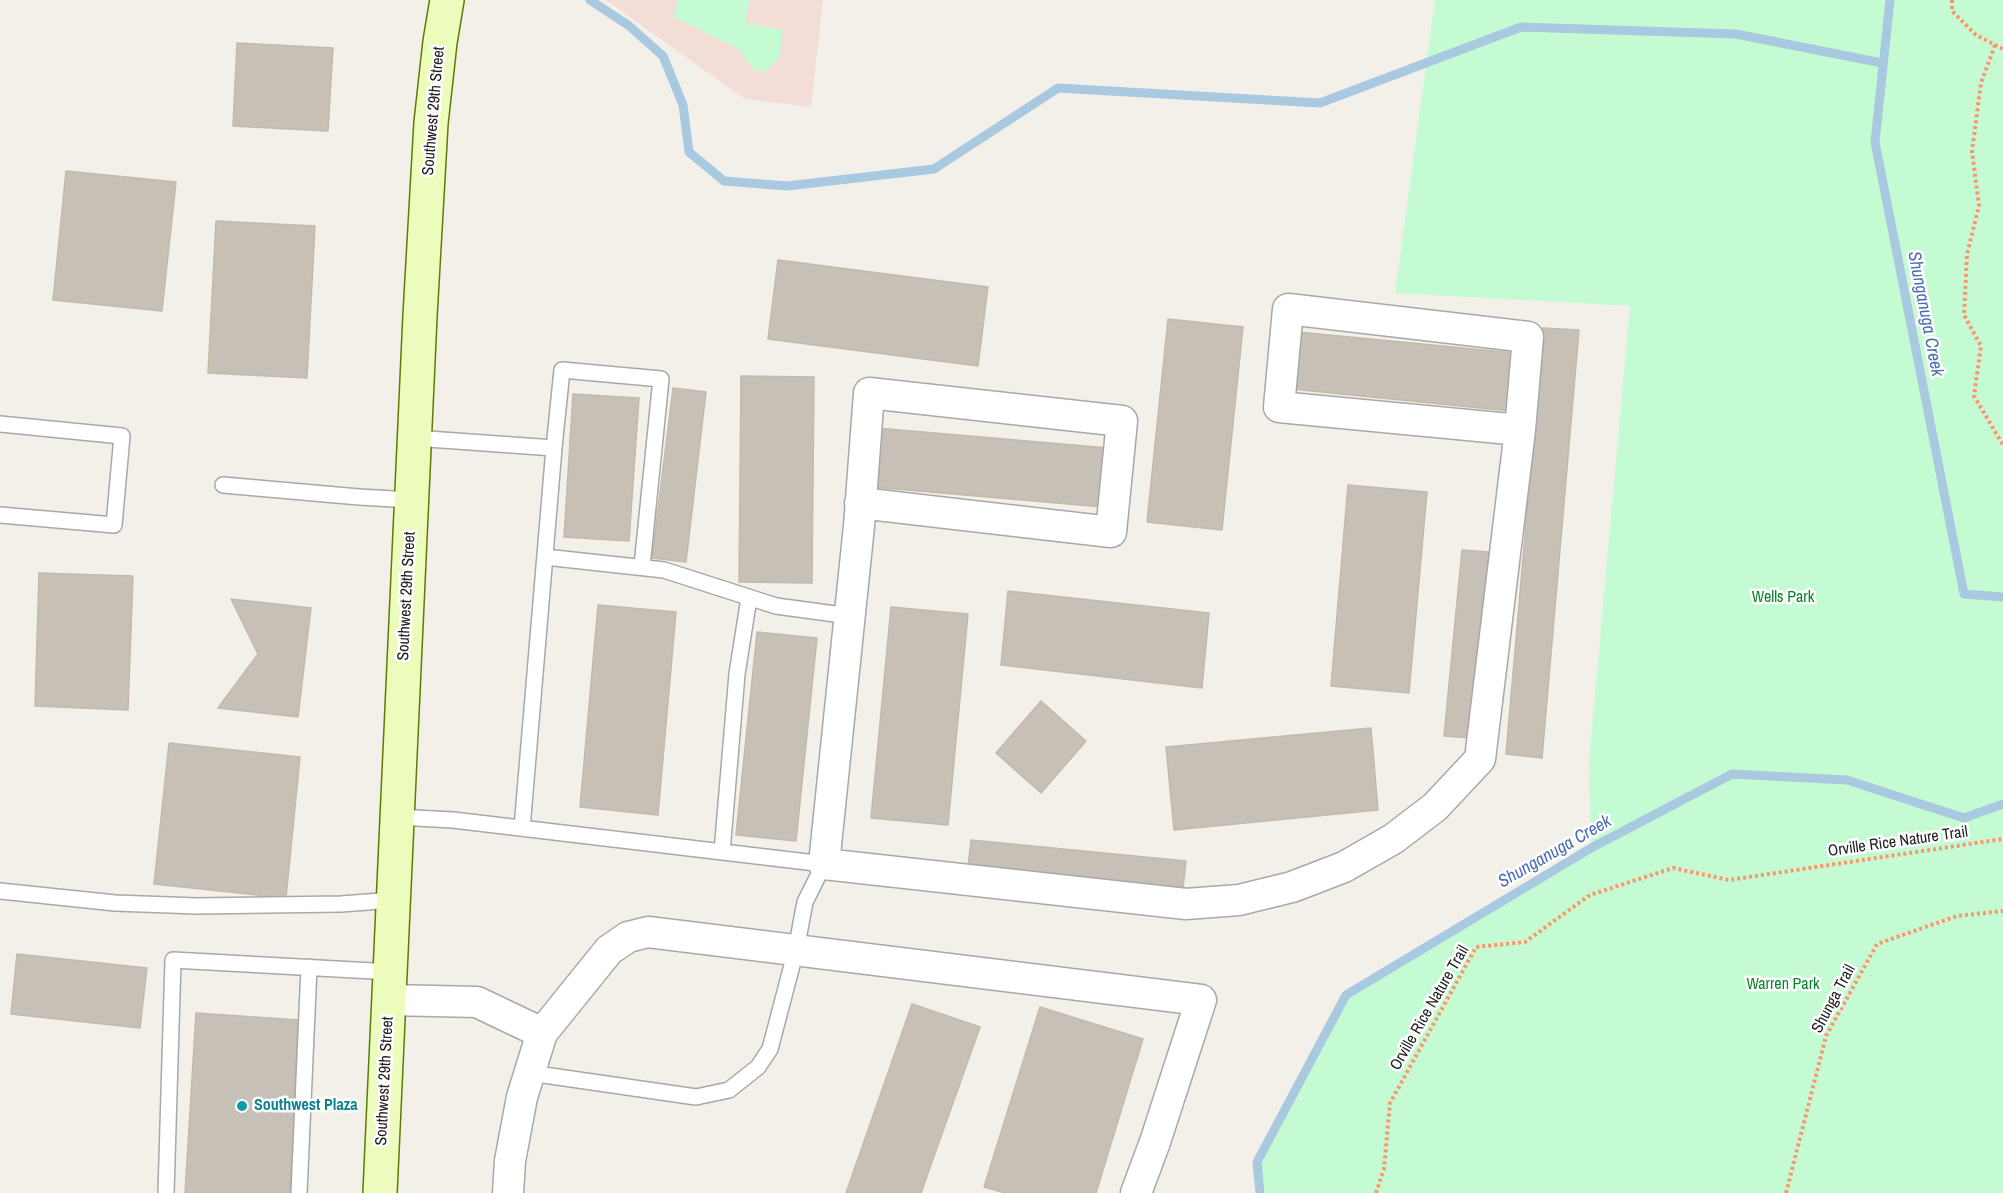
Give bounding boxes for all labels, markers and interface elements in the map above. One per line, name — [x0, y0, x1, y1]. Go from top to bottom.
street label: Southwest 29th Street — [419, 46, 449, 176]
water label: Shunganuga Creek — [1902, 250, 1948, 378]
street label: Southwest 29th Street — [394, 531, 420, 661]
park label: Wells Park — [1752, 588, 1814, 608]
water label: Shunganuga Creek — [1495, 811, 1615, 893]
street label: Orville Rice Nature Trail — [1827, 823, 1969, 861]
street label: Orville Rice Nature Trail — [1386, 942, 1474, 1074]
street label: Shunga Trail — [1808, 962, 1860, 1036]
park label: Warren Park — [1746, 975, 1820, 995]
street label: Southwest 29th Street — [372, 1016, 398, 1146]
place label: Southwest Plaza — [254, 1096, 358, 1116]
marker: Southwest Plaza — [235, 1099, 249, 1113]

